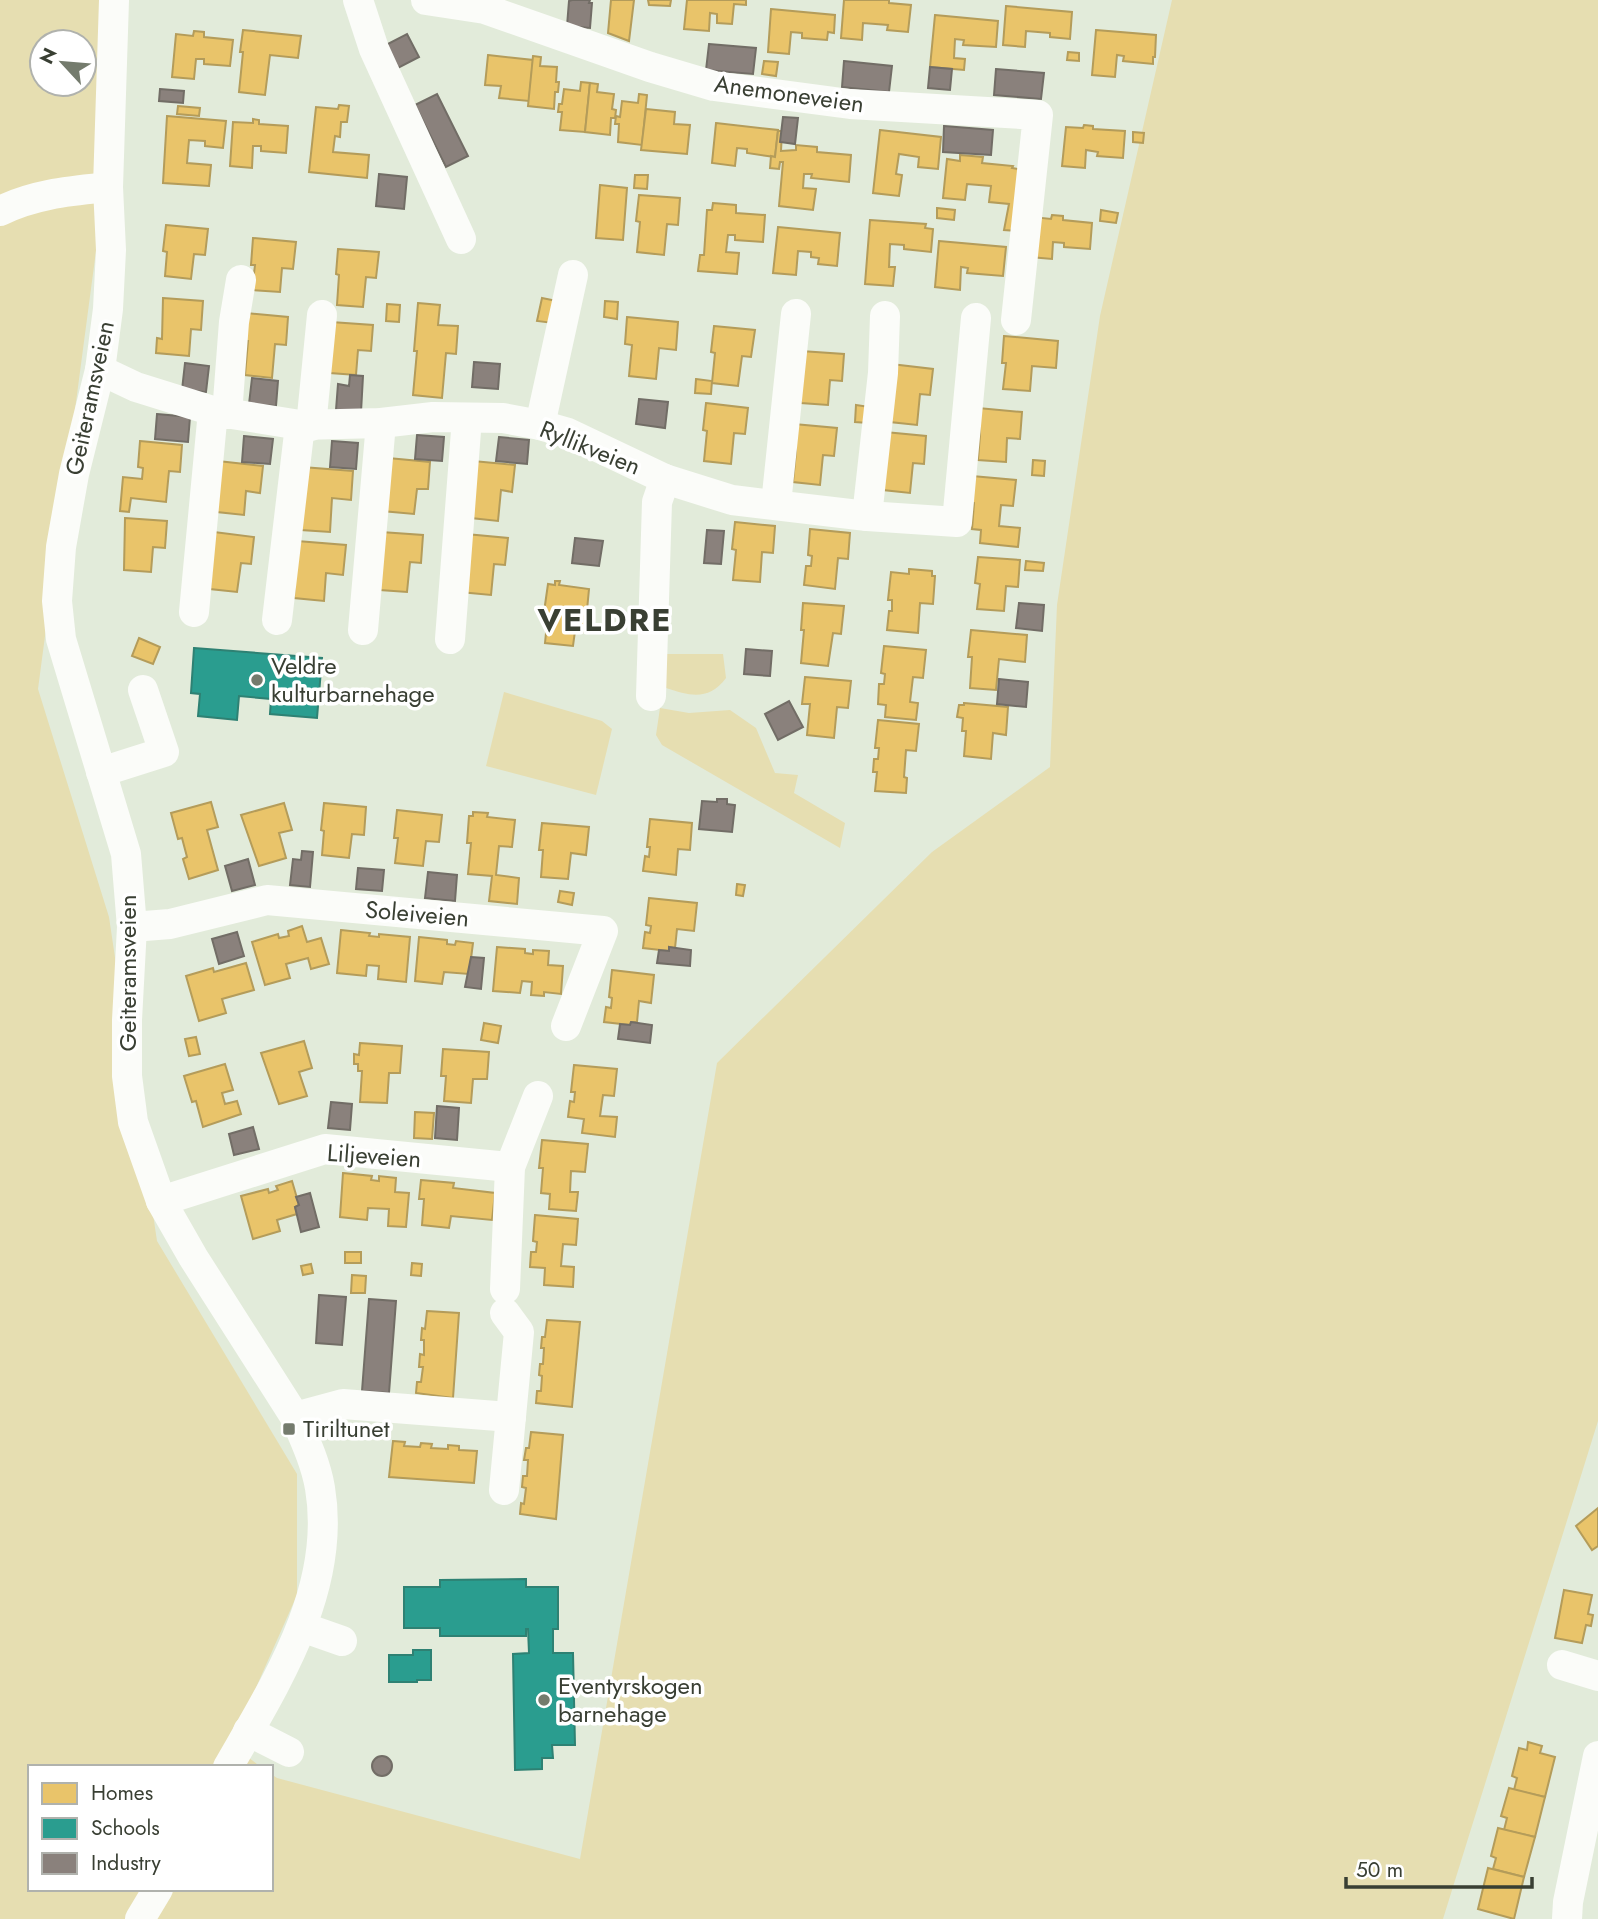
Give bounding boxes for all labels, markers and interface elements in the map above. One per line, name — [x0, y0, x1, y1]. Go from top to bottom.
north arrow — [28, 28, 98, 98]
text: N — [33, 43, 64, 68]
street label: Anemoneveien — [712, 66, 866, 121]
street label: Geiteramsveien — [56, 317, 123, 478]
street label: Ryllikveien — [535, 411, 646, 484]
district label: VELDRE — [536, 597, 673, 643]
place label: Veldre kulturbarnehage — [271, 648, 435, 711]
marker: Veldre kulturbarnehage — [249, 672, 265, 688]
street label: Soleiveien — [364, 892, 470, 935]
street label: Geiteramsveien — [110, 894, 145, 1052]
street label: Liljeveien — [326, 1135, 422, 1176]
place label: Tiriltunet — [303, 1411, 390, 1446]
marker: Tiriltunet — [281, 1421, 297, 1437]
place label: Eventyrskogen barnehage — [558, 1668, 703, 1731]
marker: Eventyrskogen barnehage — [536, 1692, 552, 1708]
legend — [28, 1765, 273, 1891]
text: Homes — [91, 1778, 153, 1808]
text: Schools — [91, 1813, 160, 1843]
scale bar — [1346, 1846, 1532, 1890]
text: Industry — [91, 1848, 162, 1878]
text: 50 m — [1356, 1855, 1403, 1885]

